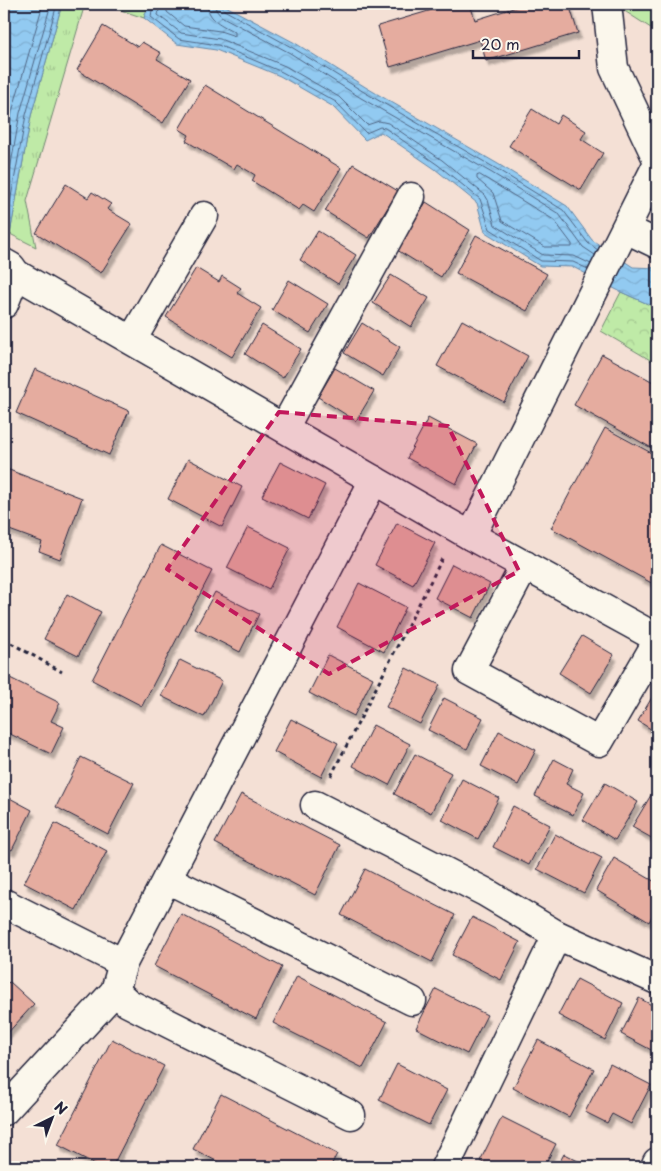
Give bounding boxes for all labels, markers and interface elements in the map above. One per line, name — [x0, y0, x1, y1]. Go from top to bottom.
scale bar — [473, 28, 580, 60]
text: 20 m — [481, 32, 520, 55]
north arrow — [28, 1094, 78, 1144]
text: N — [50, 1096, 72, 1119]

